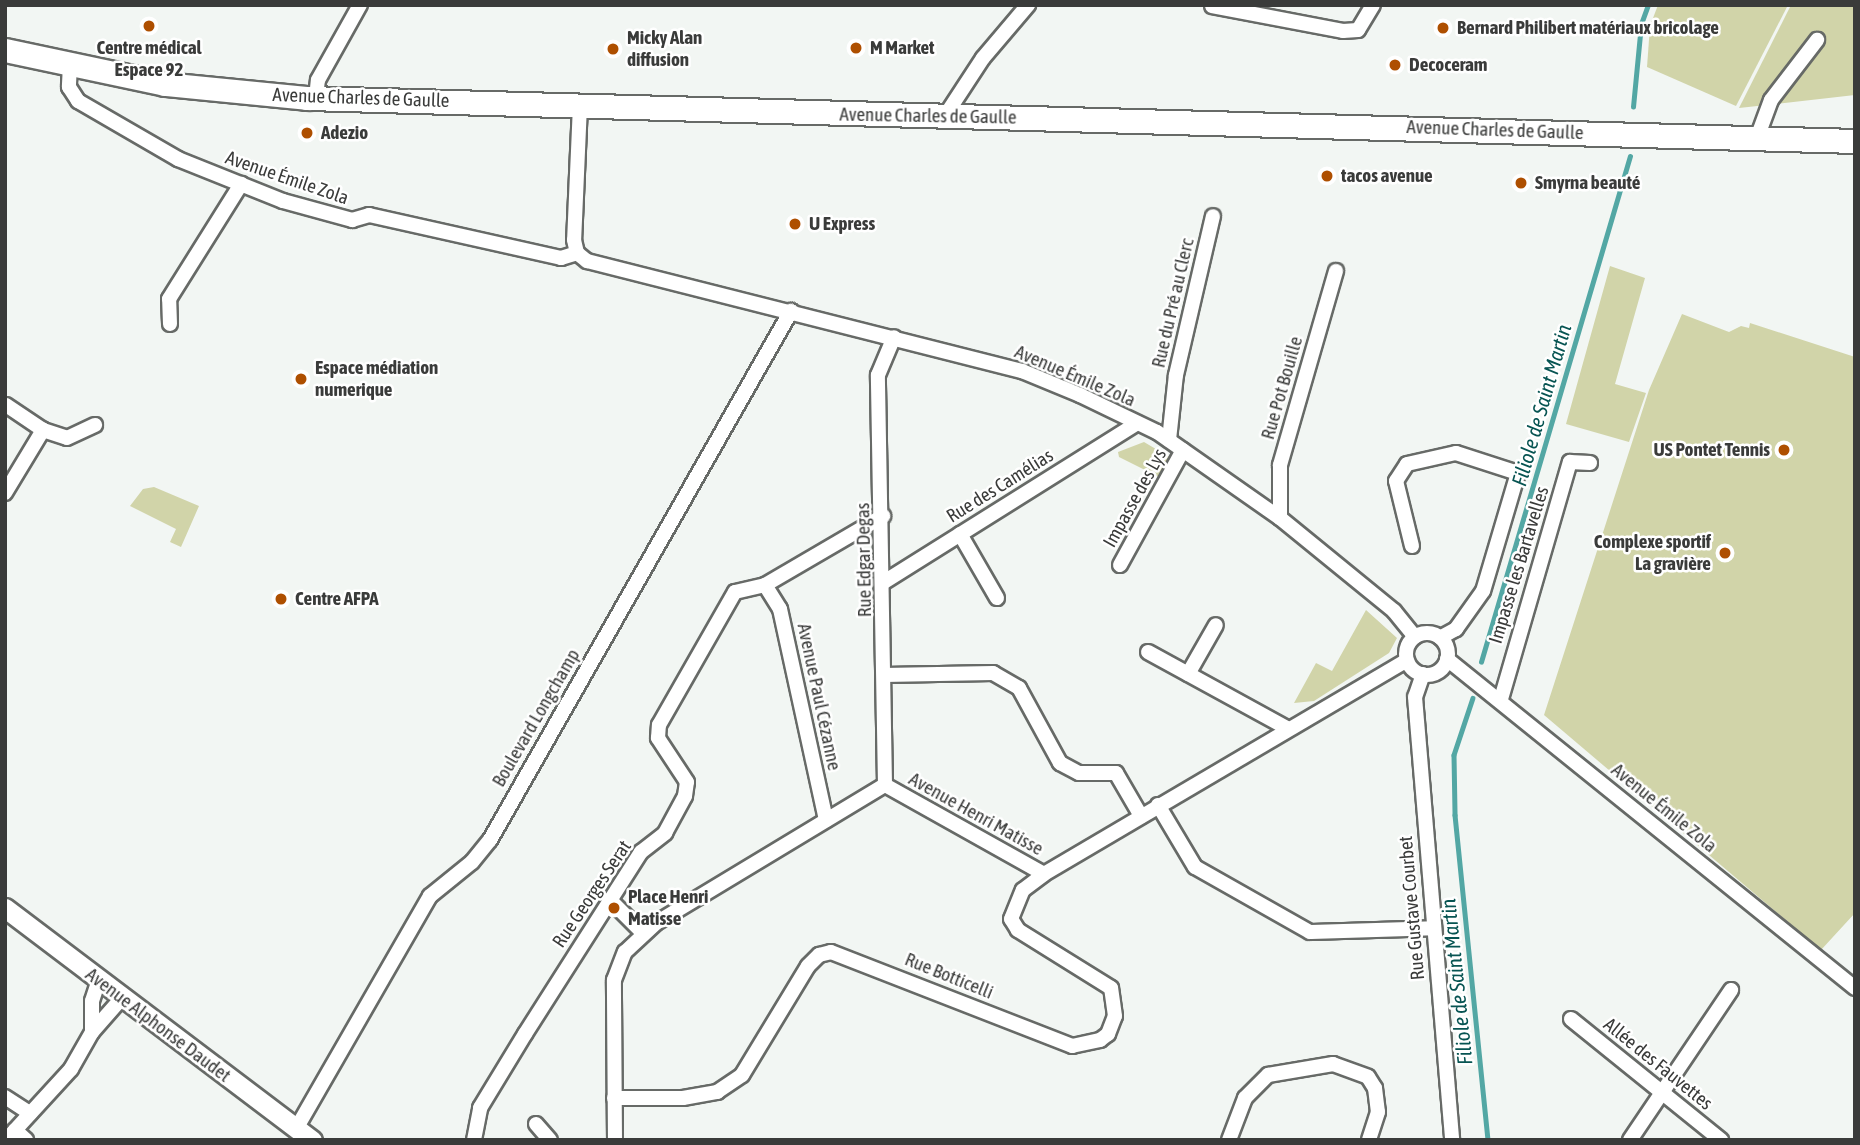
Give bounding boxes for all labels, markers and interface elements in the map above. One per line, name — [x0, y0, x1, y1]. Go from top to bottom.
place label: Bernard Philibert matériaux bricolage — [1457, 17, 1719, 39]
marker: Centre médical Espace 92 — [141, 18, 157, 34]
marker: Bernard Philibert matériaux bricolage — [1435, 20, 1451, 36]
place label: Micky Alan diffusion — [627, 27, 702, 71]
place label: Centre médical Espace 92 — [96, 37, 202, 81]
place label: M Market — [870, 37, 935, 59]
marker: M Market — [848, 40, 864, 56]
marker: Micky Alan diffusion — [605, 41, 621, 57]
place label: Decoceram — [1409, 54, 1488, 76]
marker: Decoceram — [1387, 57, 1403, 73]
street label: Avenue Charles de Gaulle — [272, 84, 450, 112]
street label: Avenue Charles de Gaulle — [839, 103, 1017, 129]
street label: Avenue Charles de Gaulle — [1406, 116, 1584, 144]
place label: Adezio — [321, 122, 368, 144]
marker: Adezio — [299, 125, 315, 141]
street label: Avenue Émile Zola — [222, 146, 352, 210]
place label: tacos avenue — [1341, 165, 1433, 187]
marker: tacos avenue — [1319, 168, 1335, 184]
place label: Smyrna beauté — [1535, 172, 1640, 194]
marker: Smyrna beauté — [1513, 175, 1529, 191]
place label: U Express — [809, 213, 875, 235]
marker: U Express — [787, 216, 803, 232]
street label: Rue du Pré au Clerc — [1147, 236, 1199, 370]
water label: Filiole de Saint Martin — [1506, 321, 1576, 489]
street label: Rue Pot Bouille — [1256, 334, 1308, 442]
street label: Avenue Émile Zola — [1011, 340, 1139, 412]
place label: Espace médiation numerique — [315, 357, 438, 401]
marker: Espace médiation numerique — [293, 371, 309, 387]
place label: US Pontet Tennis — [1654, 439, 1770, 461]
marker: US Pontet Tennis — [1776, 442, 1792, 458]
street label: Rue des Camélias — [942, 444, 1058, 528]
street label: Impasse des Lys — [1099, 445, 1171, 551]
street label: Impasse les Bartavelles — [1484, 484, 1554, 646]
street label: Rue Edgar Degas — [852, 503, 876, 617]
place label: Complexe sportif La gravière — [1594, 531, 1711, 575]
marker: Complexe sportif La gravière — [1717, 545, 1733, 561]
place label: Centre AFPA — [295, 588, 379, 610]
marker: Centre AFPA — [273, 591, 289, 607]
street label: Avenue Paul Cézanne — [792, 621, 846, 773]
street label: Boulevard Longchamp — [487, 645, 585, 791]
street label: Avenue Émile Zola — [1607, 759, 1721, 857]
street label: Avenue Henri Matisse — [905, 768, 1047, 860]
street label: Rue Gustave Courbet — [1394, 835, 1430, 981]
street label: Rue Georges Serat — [548, 836, 636, 952]
place label: Place Henri Matisse — [628, 886, 708, 930]
water label: Filiole de Saint Martin — [1435, 898, 1477, 1066]
marker: Place Henri Matisse — [606, 900, 622, 916]
street label: Rue Botticelli — [901, 948, 997, 1004]
street label: Avenue Alphonse Daudet — [81, 963, 235, 1087]
street label: Allée des Fauvettes — [1599, 1013, 1717, 1115]

